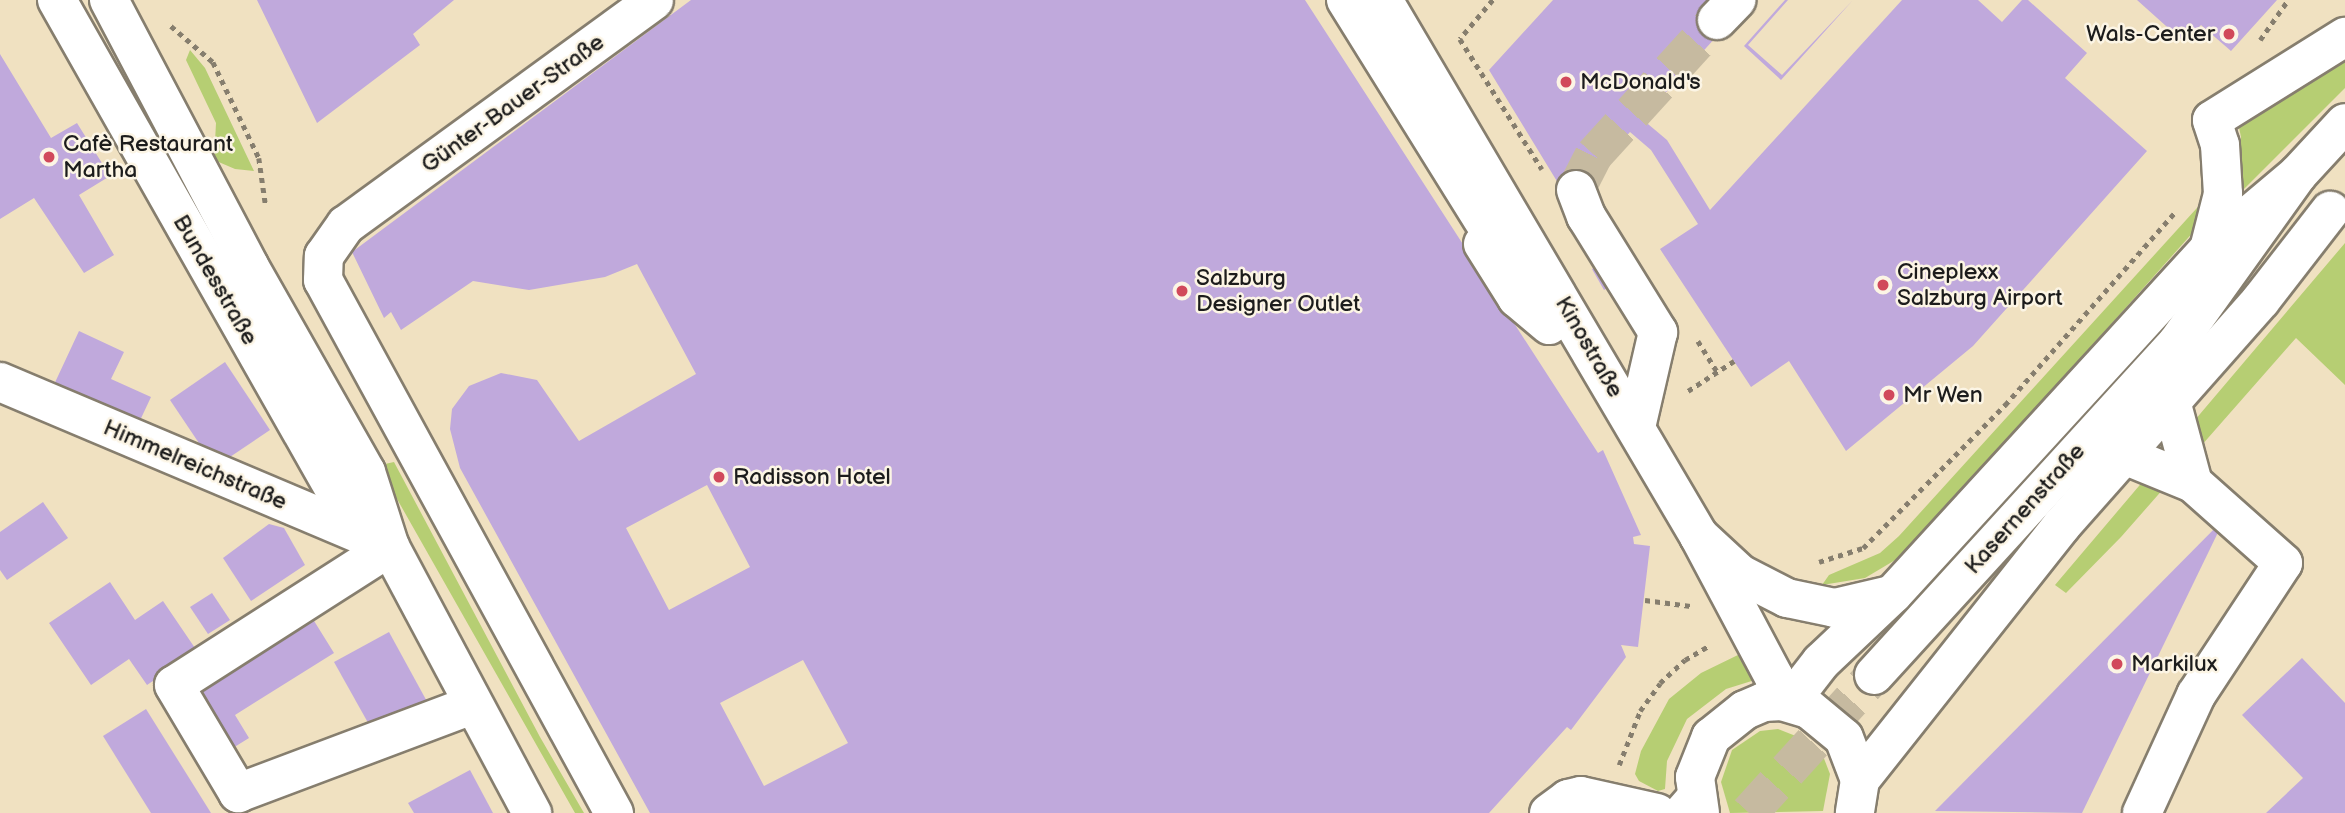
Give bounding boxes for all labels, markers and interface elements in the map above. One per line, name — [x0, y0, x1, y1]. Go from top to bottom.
place label: Wals-Center — [2086, 20, 2215, 48]
marker: Wals-Center — [2221, 26, 2237, 42]
street label: Günter-Bauer-Straße — [416, 29, 610, 179]
place label: McDonald's — [1580, 68, 1701, 96]
marker: McDonald's — [1558, 74, 1574, 90]
place label: Cafè Restaurant Martha — [63, 130, 233, 184]
marker: Cafè Restaurant Martha — [41, 149, 57, 165]
street label: Bundesstraße — [167, 210, 263, 350]
place label: Cineplexx Salzburg Airport — [1897, 258, 2063, 312]
place label: Salzburg Designer Outlet — [1196, 264, 1360, 318]
marker: Cineplexx Salzburg Airport — [1875, 277, 1891, 293]
marker: Salzburg Designer Outlet — [1174, 283, 1190, 299]
street label: Kinostraße — [1549, 292, 1629, 402]
place label: Mr Wen — [1903, 381, 1984, 409]
marker: Mr Wen — [1881, 387, 1897, 403]
street label: Himmelreichstraße — [99, 414, 291, 516]
street label: Kasernenstraße — [1959, 438, 2091, 580]
place label: Radisson Hotel — [733, 463, 891, 491]
marker: Radisson Hotel — [711, 469, 727, 485]
place label: Markilux — [2131, 650, 2218, 678]
marker: Markilux — [2109, 656, 2125, 672]

